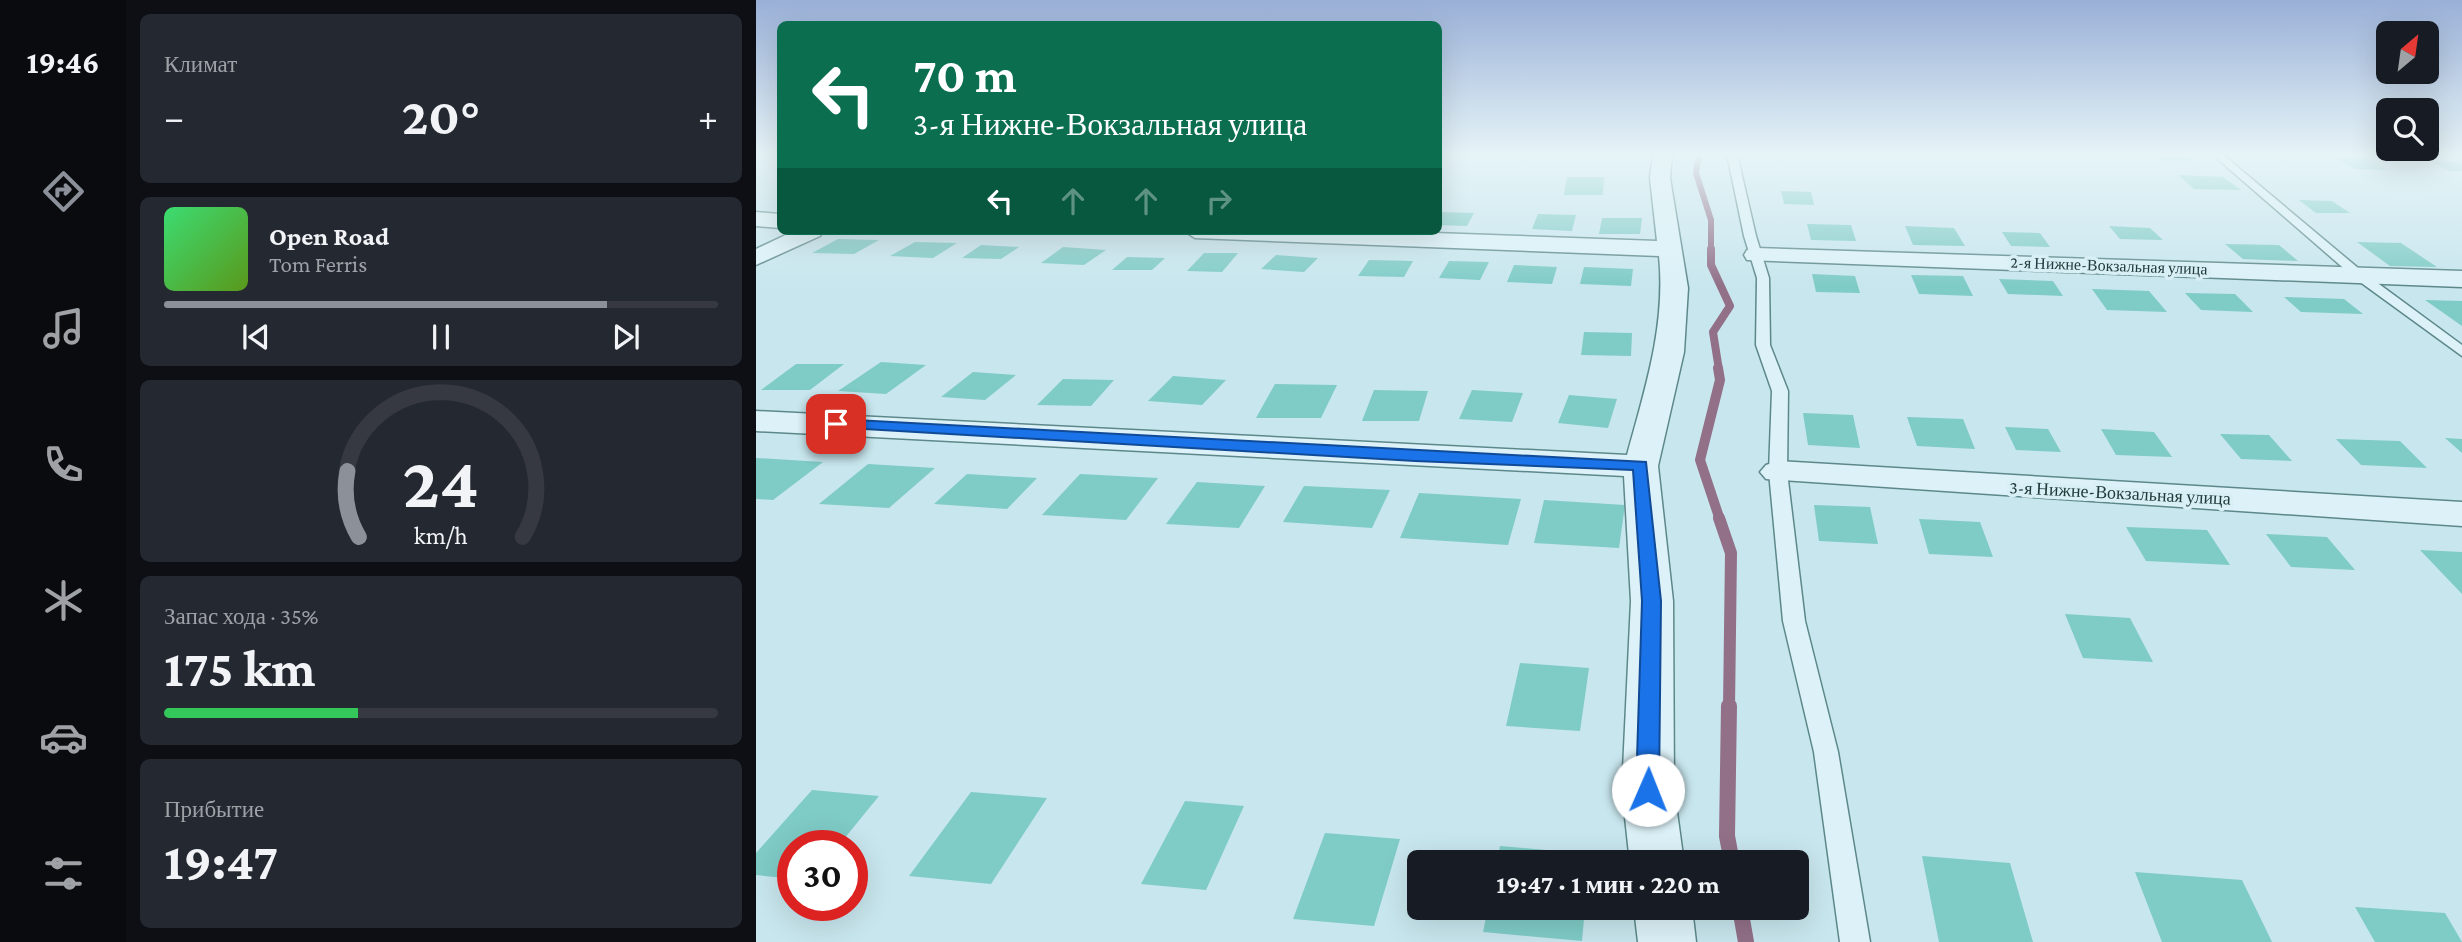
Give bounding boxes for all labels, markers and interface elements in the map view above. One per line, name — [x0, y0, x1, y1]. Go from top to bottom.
north arrow — [2376, 21, 2440, 84]
map controls — [2376, 21, 2439, 161]
text: 19:46 — [26, 44, 100, 80]
text: 70 m — [913, 48, 1017, 103]
icon: left — [798, 49, 889, 140]
text: Климат — [164, 51, 237, 77]
text: 20° — [402, 87, 480, 145]
text: − — [164, 96, 184, 138]
text: + — [698, 96, 718, 138]
button: search — [2376, 98, 2439, 161]
text: 3-я Нижне-Вокзальная улица — [913, 106, 1307, 142]
icon: directions — [39, 167, 88, 216]
icon: left — [981, 182, 1019, 220]
icon: ahead — [1054, 182, 1092, 220]
icon: ahead — [1127, 182, 1165, 220]
icon: right — [1200, 182, 1238, 220]
text: Open Road — [269, 222, 389, 251]
text: Tom Ferris — [269, 251, 367, 277]
street label: 2-я Нижне-Вокзальная улица — [2010, 254, 2208, 278]
icon: music — [39, 304, 88, 353]
icon: previous — [237, 318, 275, 356]
icon: pause — [422, 318, 460, 356]
icon: next — [607, 318, 645, 356]
pin — [806, 394, 866, 454]
icon: arrive — [817, 405, 855, 443]
icon: phone — [39, 440, 88, 489]
text: 24 — [403, 442, 479, 523]
street label: 3-я Нижне-Вокзальная улица — [2009, 477, 2231, 509]
text: km/h — [414, 522, 468, 549]
icon: climate — [39, 576, 88, 625]
text: Запас хода · 35% — [164, 603, 319, 629]
text: 175 km — [164, 639, 316, 697]
icon: car — [39, 713, 88, 762]
position arrow — [1611, 753, 1685, 827]
text: Прибытие — [164, 796, 264, 822]
speed limit sign: 30 — [777, 830, 868, 921]
text: 19:47 — [164, 832, 278, 890]
icon: filters — [39, 849, 88, 898]
text: 19:47 · 1 мин · 220 m — [1496, 870, 1720, 899]

